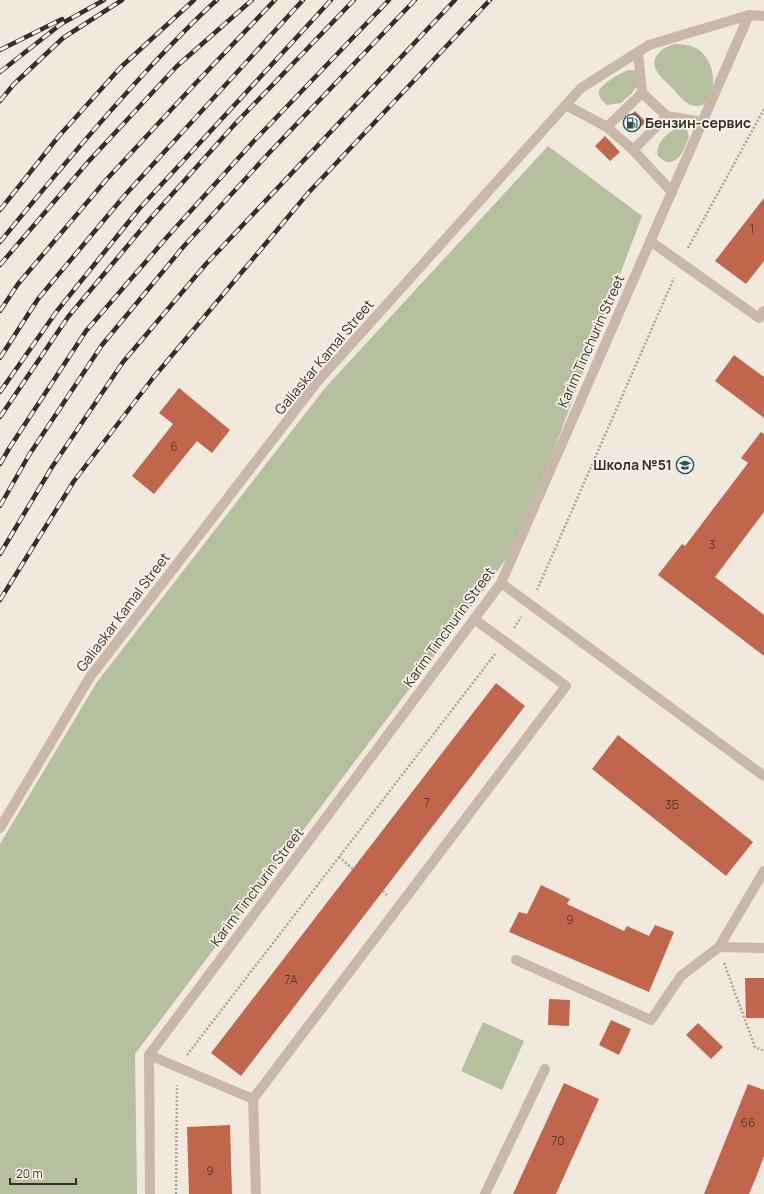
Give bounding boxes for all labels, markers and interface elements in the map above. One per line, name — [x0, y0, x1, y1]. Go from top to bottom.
fuel station icon: Бензин-сервис — [622, 113, 642, 133]
place label: Бензин-сервис — [645, 113, 751, 132]
house number: 1 — [750, 220, 754, 237]
street label: Karim Tinchurin Street — [553, 271, 629, 410]
street label: Galiaskar Kamal Street — [270, 295, 378, 418]
house number: 6 — [170, 438, 178, 455]
place label: Школа №51 — [593, 455, 672, 474]
school or university icon: Школа №51 — [675, 455, 695, 475]
house number: 3 — [709, 536, 715, 553]
street label: Galiaskar Kamal Street — [71, 548, 174, 675]
street label: Karim Tinchurin Street — [399, 563, 499, 691]
house number: 7 — [424, 794, 430, 811]
house number: 3Б — [665, 796, 679, 813]
street label: Karim Tinchurin Street — [206, 823, 308, 950]
house number: 9 — [566, 911, 574, 928]
house number: 7А — [284, 971, 298, 988]
house number: 66 — [741, 1114, 755, 1131]
house number: 70 — [551, 1132, 565, 1149]
scale bar — [10, 1160, 76, 1186]
house number: 9 — [206, 1162, 214, 1179]
text: 20 m — [16, 1165, 43, 1182]

